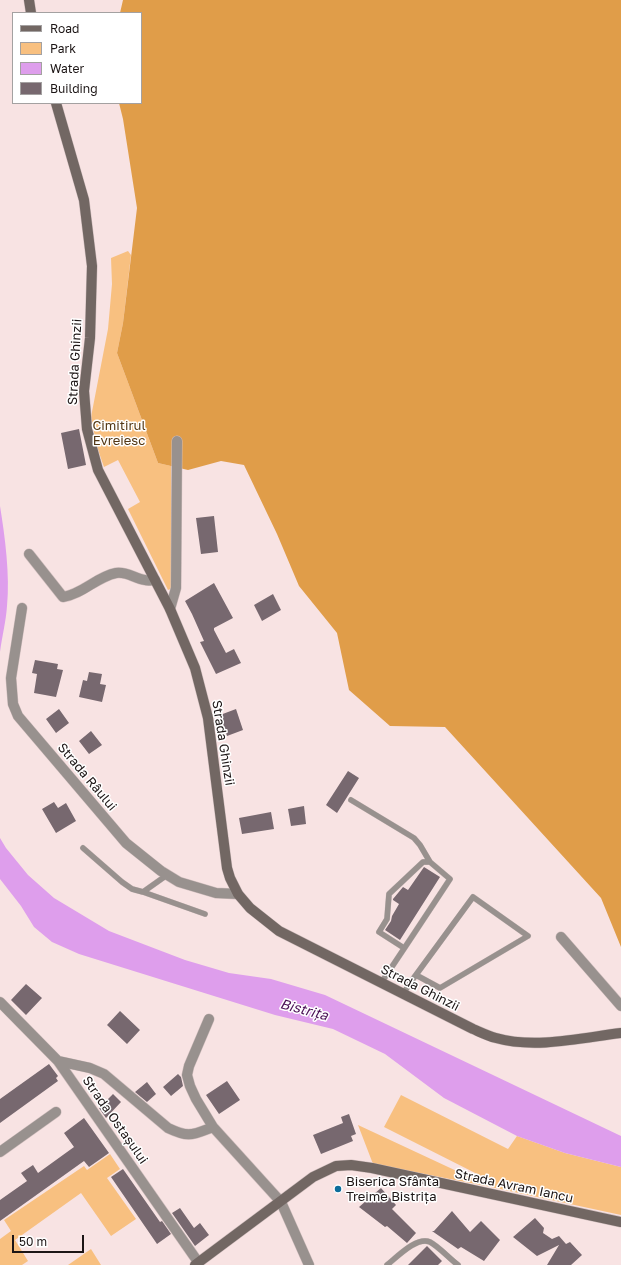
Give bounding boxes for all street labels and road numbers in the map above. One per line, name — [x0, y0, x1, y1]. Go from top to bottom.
street label: Strada Ghinzii — [65, 318, 85, 406]
street label: Strada Ghinzii — [209, 699, 237, 787]
street label: Strada Râului — [54, 740, 120, 814]
street label: Strada Ghinzii — [378, 961, 462, 1015]
street label: Strada Ostașului — [79, 1073, 151, 1167]
street label: Strada Avram Iancu — [453, 1166, 575, 1206]

